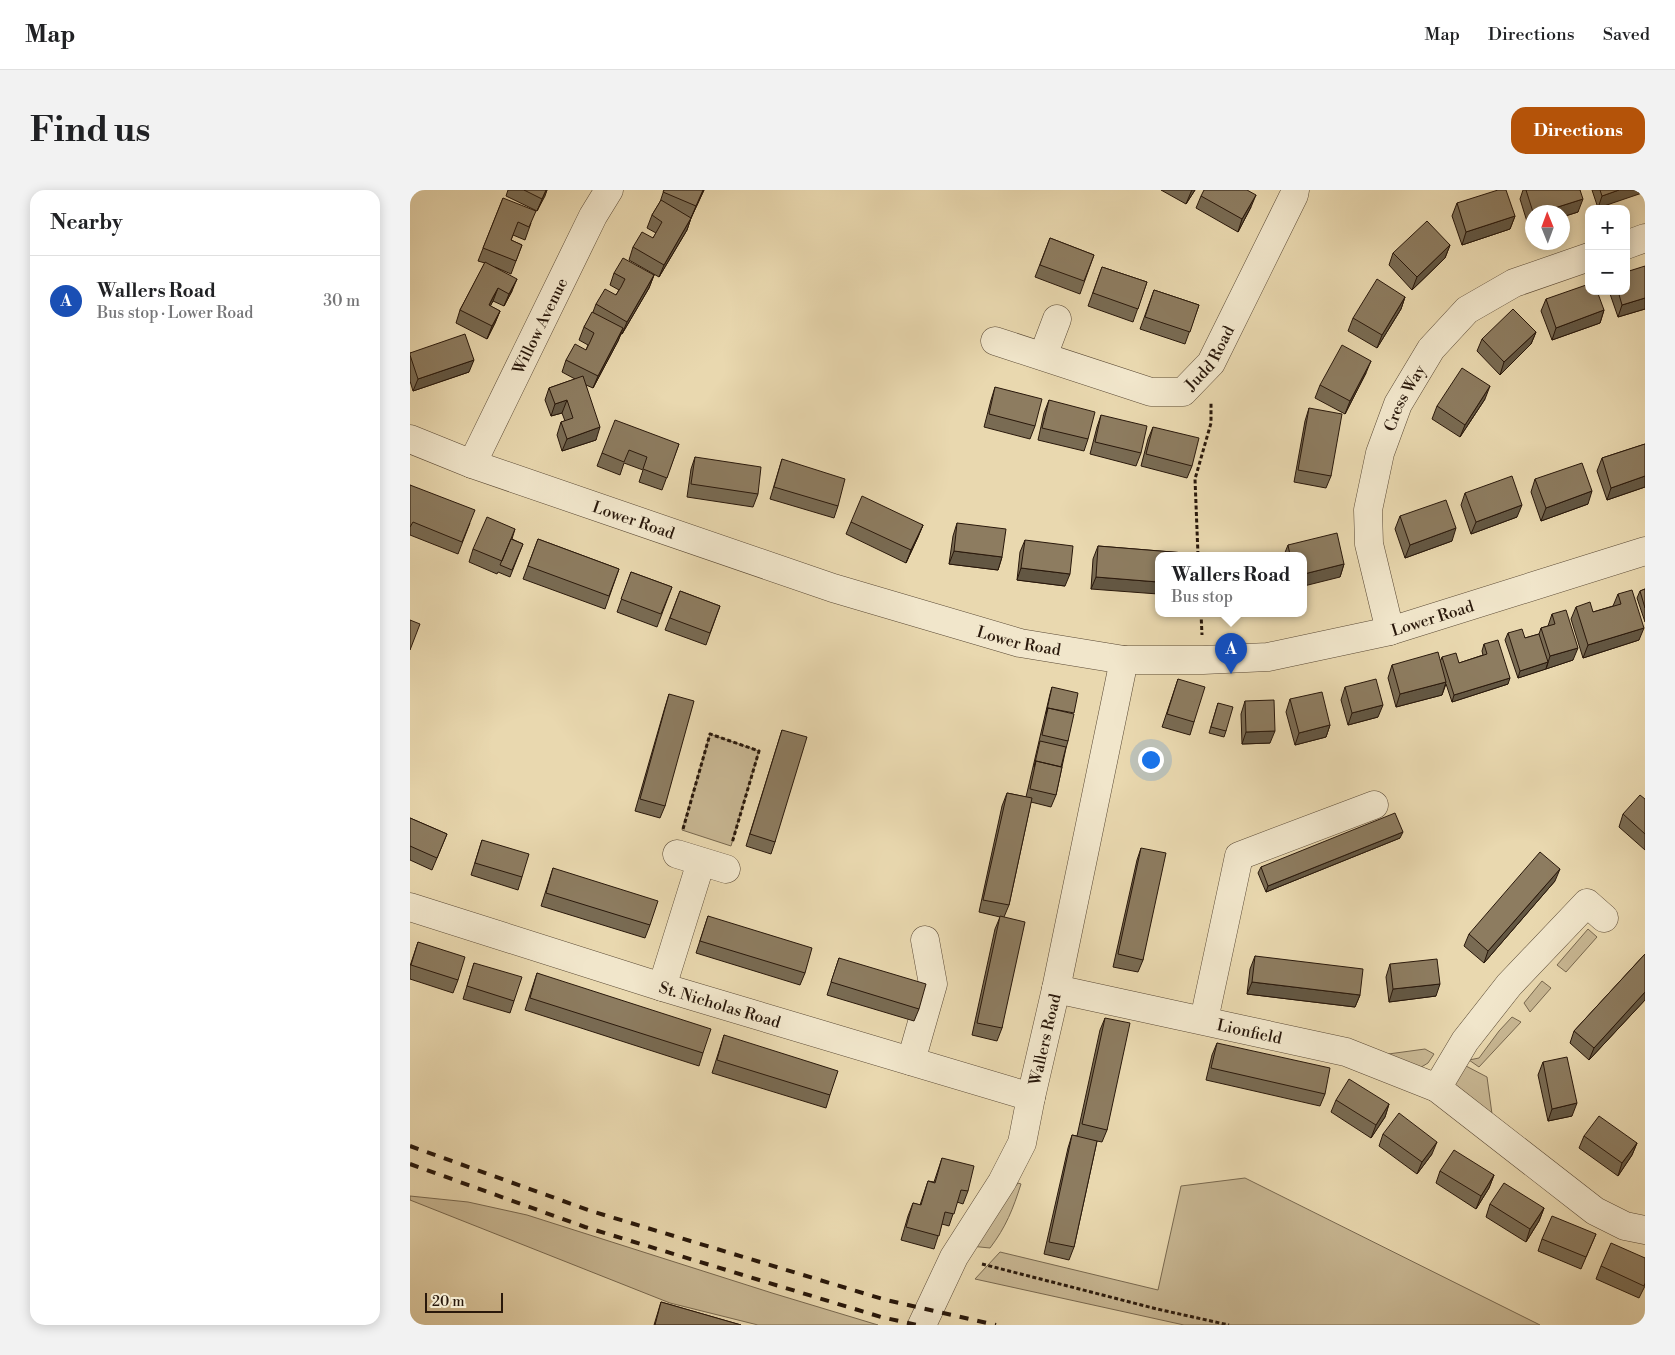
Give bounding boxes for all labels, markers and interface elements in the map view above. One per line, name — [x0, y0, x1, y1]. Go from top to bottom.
text: Map — [25, 20, 75, 50]
text: Map — [1424, 23, 1460, 46]
text: Directions — [1488, 23, 1575, 46]
text: Saved — [1603, 23, 1650, 46]
button: Directions — [1511, 107, 1645, 154]
text: Find us — [30, 109, 150, 152]
north arrow — [1525, 205, 1570, 250]
map controls — [1585, 205, 1630, 295]
button: + — [1585, 205, 1630, 250]
text: Nearby — [50, 210, 123, 236]
button: − — [1585, 250, 1630, 295]
street label: Willow Avenue — [508, 275, 572, 378]
text: Wallers Road — [97, 279, 216, 303]
text: A — [60, 291, 72, 311]
text: 30 m — [323, 291, 360, 311]
text: Bus stop · Lower Road — [97, 303, 253, 323]
street label: Judd Road — [1180, 322, 1239, 396]
street label: Cress Way — [1380, 361, 1430, 434]
street label: Lower Road — [590, 497, 677, 544]
popup — [1155, 552, 1307, 617]
text: Wallers Road — [1172, 563, 1290, 587]
text: Bus stop — [1172, 587, 1233, 607]
street label: Lower Road — [1389, 596, 1476, 641]
street label: Lower Road — [974, 622, 1062, 661]
pin: A — [1215, 633, 1247, 674]
your location — [1138, 747, 1164, 773]
street label: St. Nicholas Road — [657, 978, 783, 1033]
street label: Wallers Road — [1025, 992, 1066, 1088]
street label: Lionfield — [1215, 1015, 1284, 1049]
scale bar — [425, 1290, 502, 1313]
text: 20 m — [432, 1293, 464, 1311]

